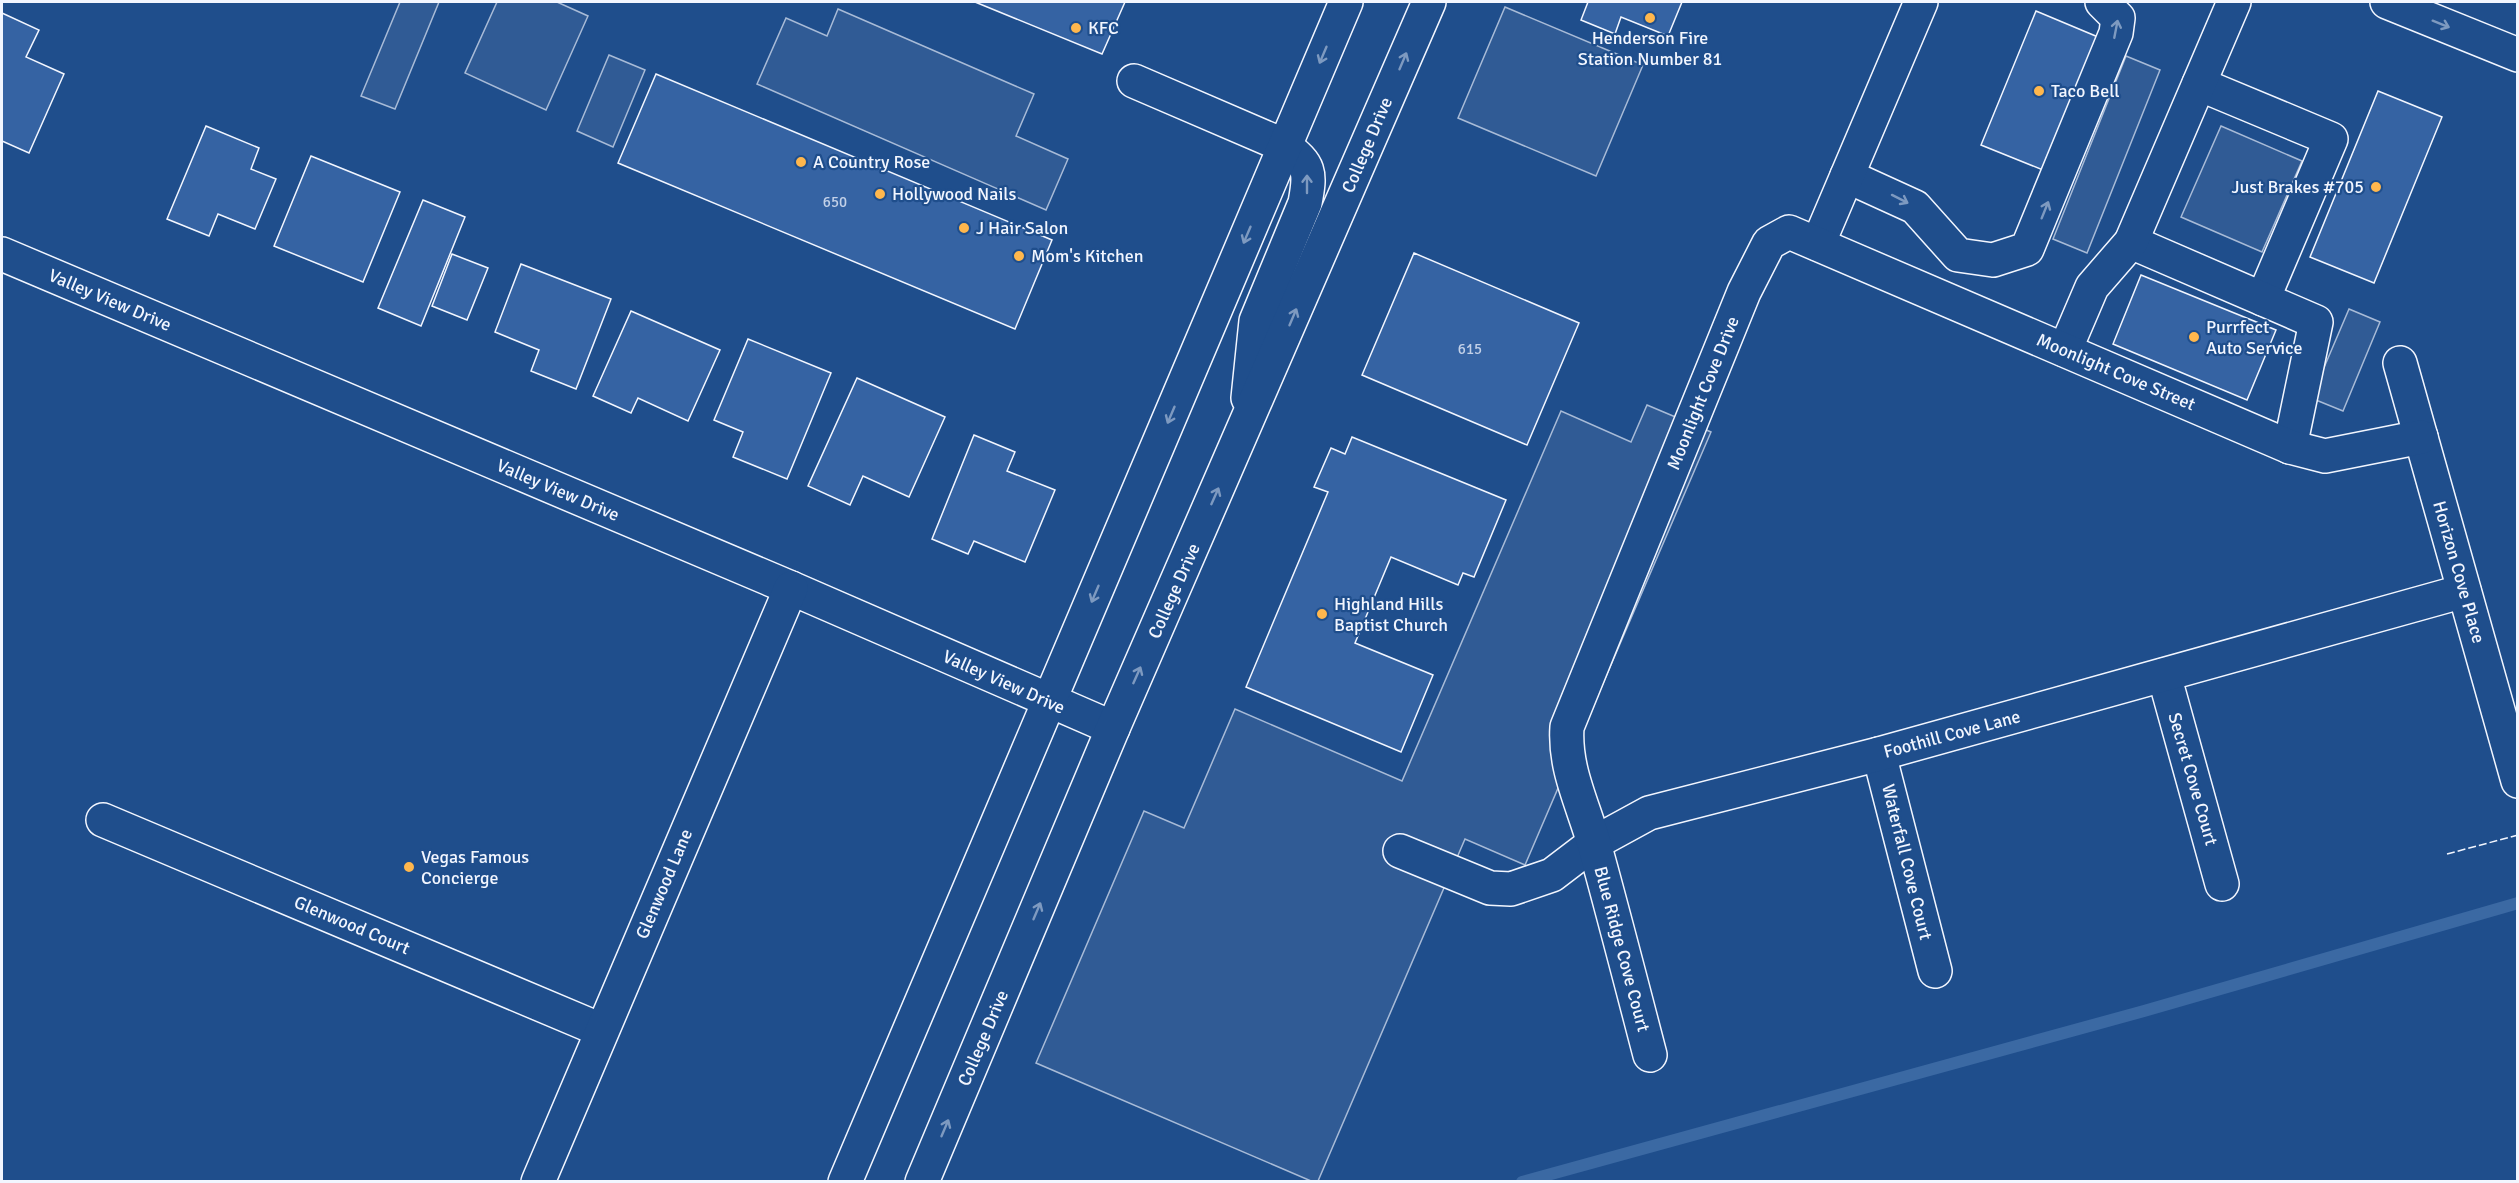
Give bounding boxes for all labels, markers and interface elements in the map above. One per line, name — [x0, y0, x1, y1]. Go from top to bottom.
marker: Henderson Fire Station Number 81 — [1643, 11, 1657, 25]
place label: KFC — [1088, 17, 1119, 39]
one-way arrow — [2111, 19, 2122, 39]
one-way arrow — [2431, 19, 2449, 30]
marker: KFC — [1069, 21, 1083, 35]
place label: Henderson Fire Station Number 81 — [1578, 27, 1722, 70]
one-way arrow — [1317, 46, 1328, 64]
one-way arrow — [1398, 53, 1410, 71]
place label: Taco Bell — [2051, 80, 2120, 102]
marker: Taco Bell — [2032, 84, 2046, 98]
street label: College Drive — [1337, 94, 1397, 196]
place label: A Country Rose — [813, 151, 930, 173]
marker: A Country Rose — [794, 155, 808, 169]
one-way arrow — [1301, 175, 1313, 194]
place label: Just Brakes #705 — [2231, 176, 2364, 198]
marker: Just Brakes #705 — [2369, 180, 2383, 194]
place label: Hollywood Nails — [892, 183, 1017, 205]
marker: Hollywood Nails — [873, 187, 887, 201]
house number: 650 — [823, 193, 847, 211]
one-way arrow — [1891, 194, 1909, 206]
one-way arrow — [2040, 201, 2051, 220]
place label: J Hair Salon — [976, 217, 1068, 239]
marker: J Hair Salon — [957, 221, 971, 235]
one-way arrow — [1241, 225, 1252, 244]
place label: Mom's Kitchen — [1031, 245, 1144, 267]
marker: Mom's Kitchen — [1012, 249, 1026, 263]
street label: Valley View Drive — [45, 264, 175, 336]
one-way arrow — [1288, 309, 1299, 327]
street label: Moonlight Cove Drive — [1662, 313, 1744, 473]
place label: Purrfect Auto Service — [2206, 316, 2303, 359]
street label: Moonlight Cove Street — [2033, 329, 2199, 415]
marker: Purrfect Auto Service — [2187, 330, 2201, 344]
house number: 615 — [1458, 340, 1482, 358]
one-way arrow — [1165, 405, 1176, 423]
street label: Valley View Drive — [493, 454, 623, 526]
one-way arrow — [1210, 488, 1221, 506]
street label: Horizon Cove Place — [2428, 498, 2490, 646]
street label: College Drive — [1143, 540, 1205, 642]
one-way arrow — [1089, 585, 1101, 603]
place label: Highland Hills Baptist Church — [1334, 593, 1448, 636]
marker: Highland Hills Baptist Church — [1315, 607, 1329, 621]
street label: Valley View Drive — [940, 645, 1068, 719]
one-way arrow — [1132, 666, 1143, 684]
street label: Foothill Cove Lane — [1881, 705, 2023, 763]
street label: Secret Cove Court — [2164, 710, 2222, 848]
street label: Waterfall Cove Court — [1877, 782, 1937, 942]
street label: Glenwood Lane — [631, 826, 697, 942]
place label: Vegas Famous Concierge — [421, 846, 529, 889]
marker: Vegas Famous Concierge — [402, 860, 416, 874]
street label: Blue Ridge Cove Court — [1589, 864, 1655, 1034]
street label: Glenwood Court — [291, 891, 413, 959]
one-way arrow — [1032, 902, 1043, 920]
street label: College Drive — [953, 987, 1013, 1089]
one-way arrow — [940, 1119, 951, 1137]

